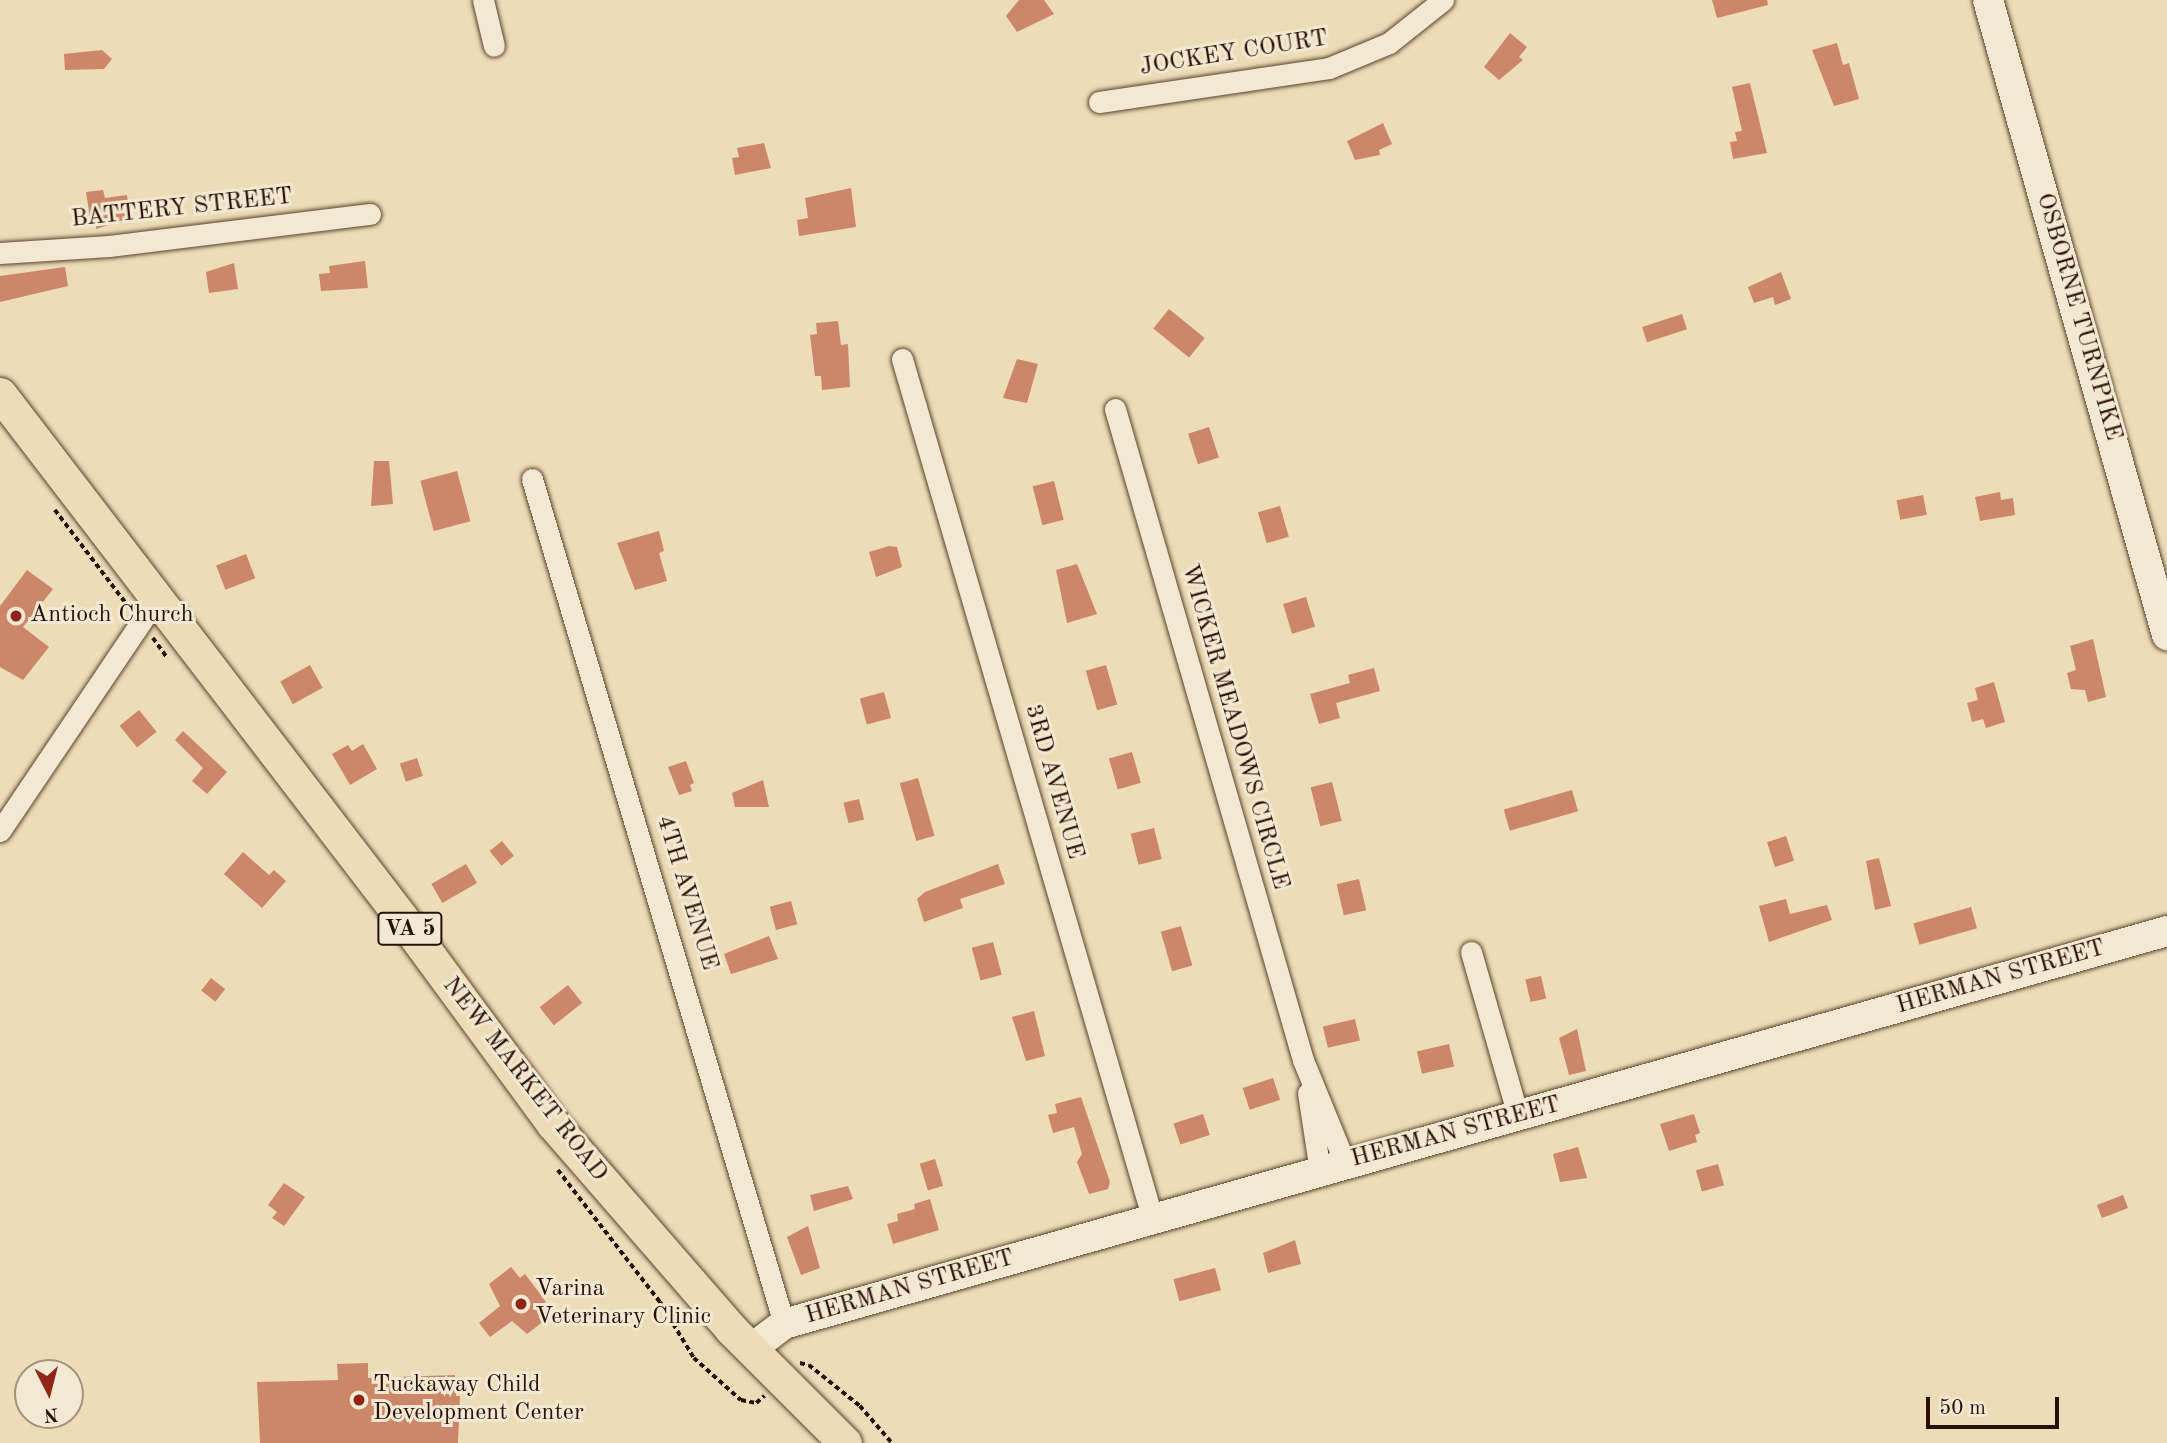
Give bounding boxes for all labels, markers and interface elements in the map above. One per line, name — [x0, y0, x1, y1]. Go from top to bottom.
street label: JOCKEY COURT — [1138, 25, 1330, 83]
street label: BATTERY STREET — [70, 183, 294, 235]
street label: OSBORNE TURNPIKE — [2029, 190, 2127, 444]
street label: WICKER MEADOWS CIRCLE — [1174, 561, 1294, 893]
place label: Antioch Church — [30, 602, 194, 630]
marker: Antioch Church — [8, 608, 24, 624]
street label: 3RD AVENUE — [1017, 701, 1089, 863]
street label: 4TH AVENUE — [649, 812, 723, 974]
road number: VA 5 — [377, 910, 443, 948]
street label: HERMAN STREET — [1893, 934, 2109, 1022]
street label: NEW MARKET ROAD — [435, 972, 613, 1188]
street label: HERMAN STREET — [1348, 1091, 1564, 1175]
street label: HERMAN STREET — [802, 1244, 1018, 1332]
place label: Varina Veterinary Clinic — [535, 1276, 711, 1332]
marker: Varina Veterinary Clinic — [513, 1296, 529, 1312]
north arrow — [14, 1359, 84, 1429]
place label: Tuckaway Child Development Center — [373, 1372, 584, 1428]
scale bar — [1929, 1384, 2062, 1428]
marker: Tuckaway Child Development Center — [351, 1392, 367, 1408]
text: 50 m — [1939, 1398, 1986, 1419]
text: N — [43, 1403, 59, 1424]

